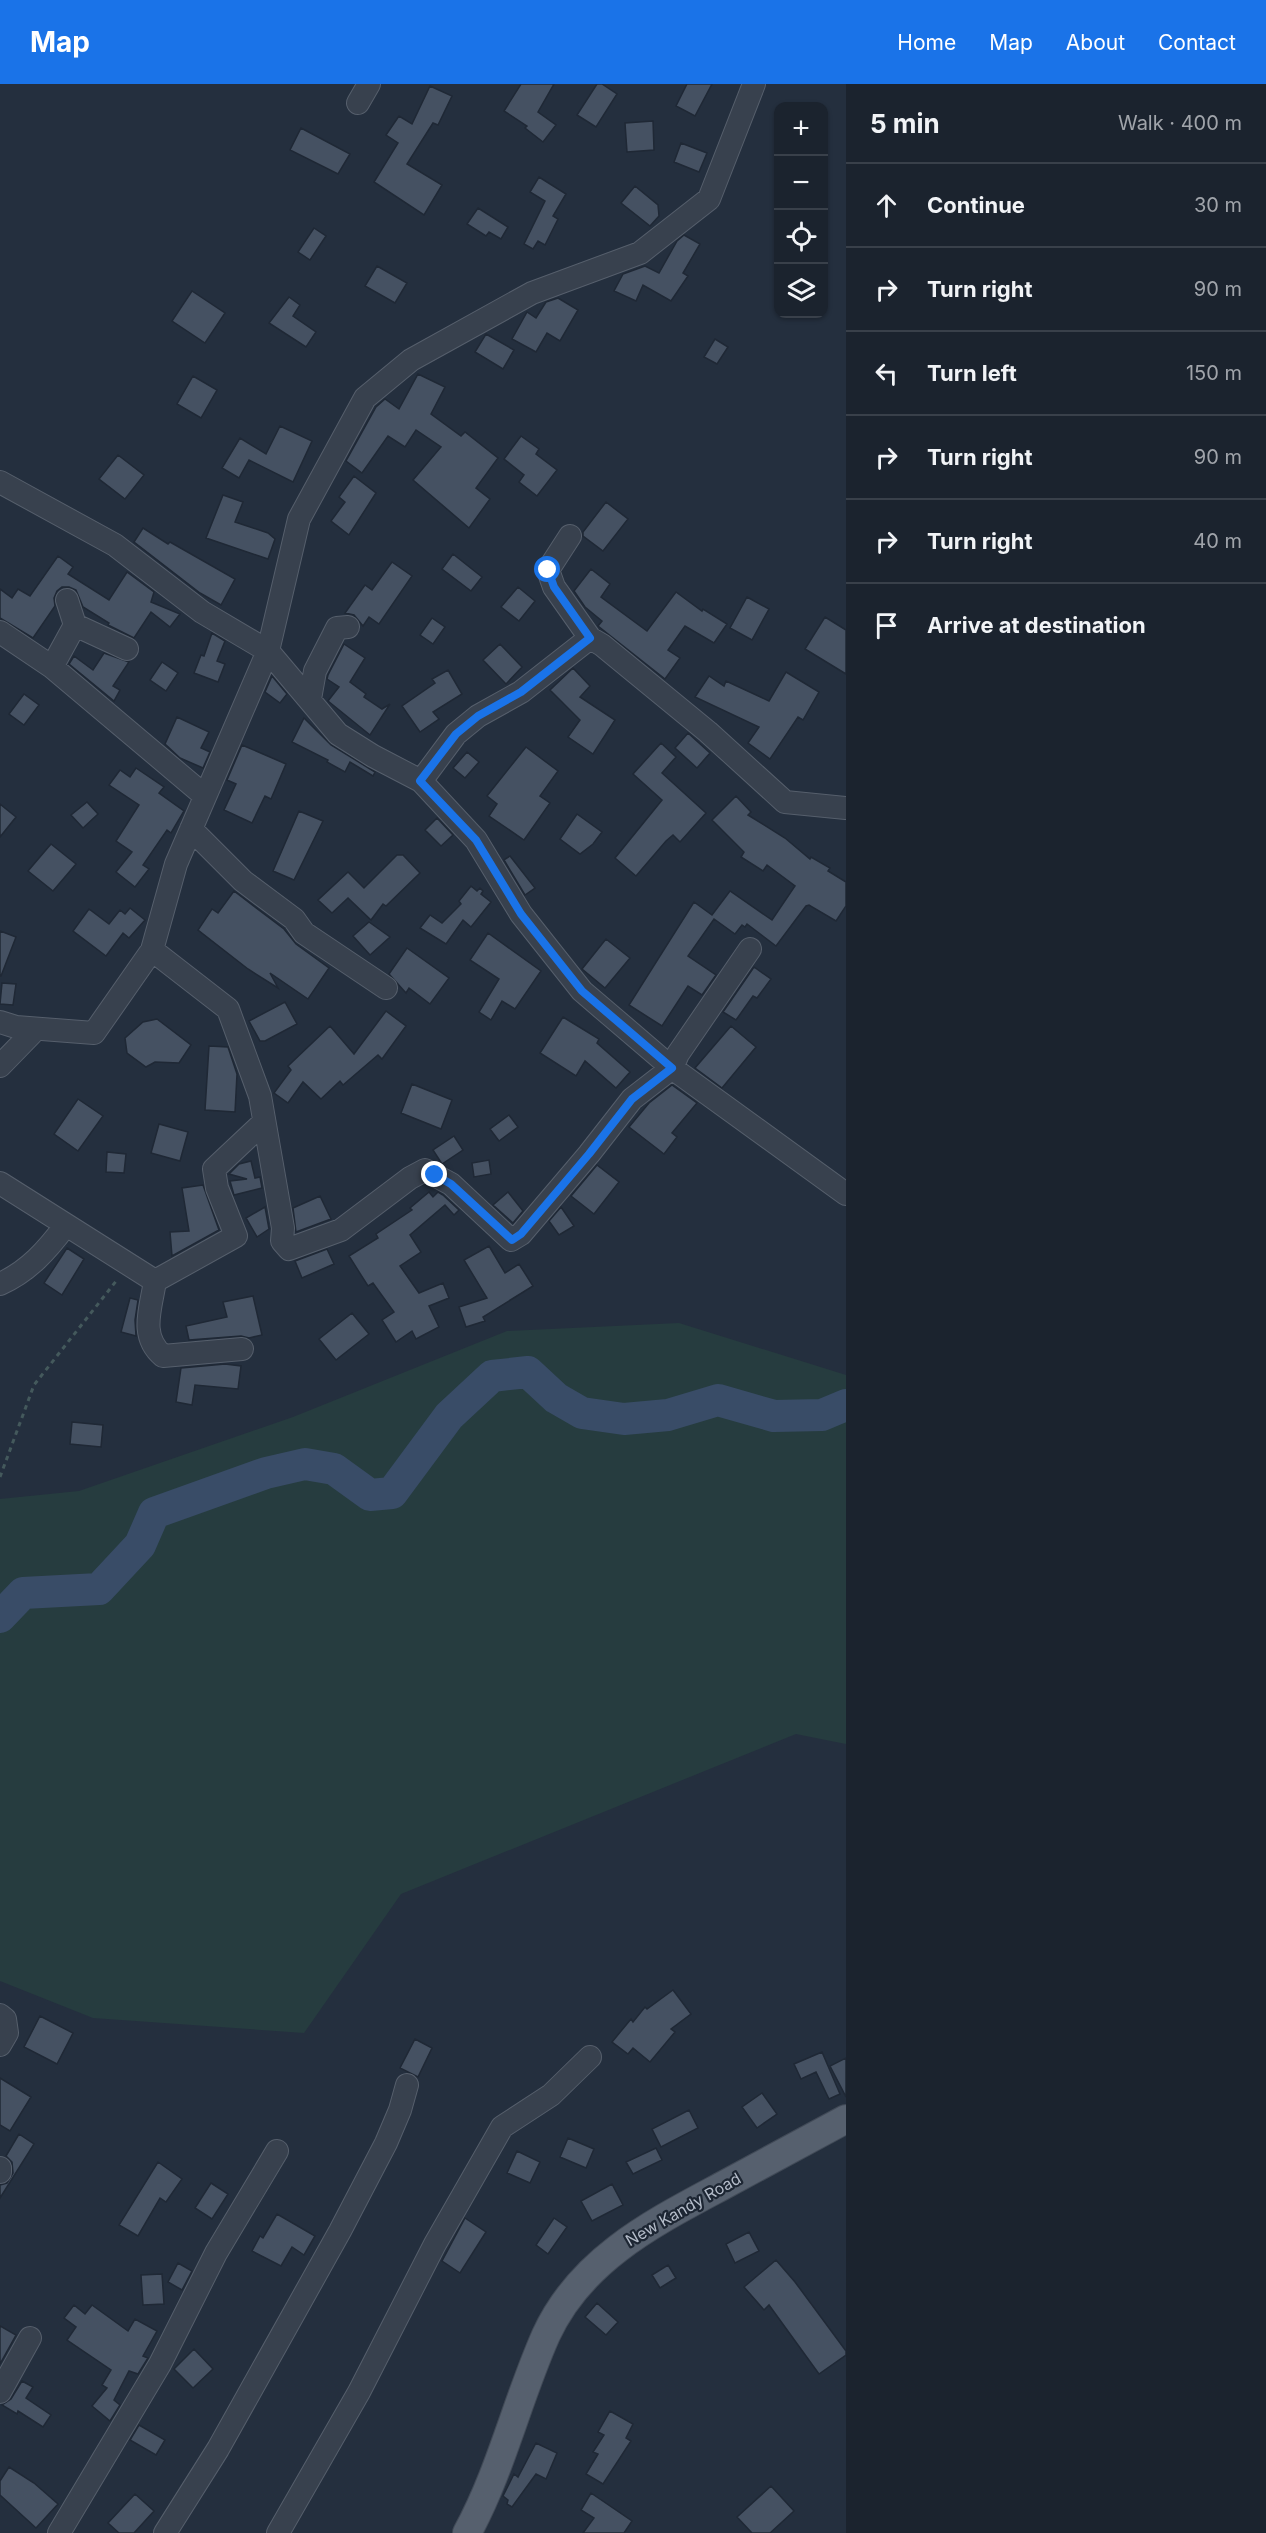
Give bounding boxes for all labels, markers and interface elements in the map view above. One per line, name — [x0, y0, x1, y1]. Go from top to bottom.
text: Map — [30, 25, 90, 59]
text: Home — [897, 30, 956, 55]
text: Map — [989, 30, 1033, 55]
text: About — [1066, 30, 1125, 55]
text: Contact — [1158, 30, 1236, 55]
map controls — [774, 102, 828, 318]
button: + — [774, 102, 828, 156]
text: 5 min — [870, 108, 940, 139]
text: Walk · 400 m — [1118, 111, 1242, 135]
button: − — [774, 156, 828, 210]
icon: ahead — [870, 189, 903, 222]
text: Continue — [927, 192, 1025, 218]
text: 30 m — [1194, 193, 1242, 217]
button: locate — [774, 210, 828, 264]
button: layers — [774, 264, 828, 318]
icon: right — [870, 273, 903, 306]
text: Turn right — [927, 276, 1033, 302]
text: 90 m — [1194, 277, 1242, 301]
icon: left — [870, 357, 903, 390]
text: Turn left — [927, 360, 1017, 386]
text: 150 m — [1186, 361, 1242, 385]
icon: right — [870, 441, 903, 474]
text: Turn right — [927, 444, 1033, 470]
text: 90 m — [1194, 445, 1242, 469]
icon: right — [870, 525, 903, 558]
text: Turn right — [927, 528, 1033, 554]
text: 40 m — [1193, 529, 1242, 553]
route start — [534, 556, 560, 582]
icon: arrive — [870, 609, 903, 642]
text: Arrive at destination — [927, 612, 1146, 638]
route end — [421, 1161, 447, 1187]
street label: New Kandy Road — [622, 2168, 744, 2250]

